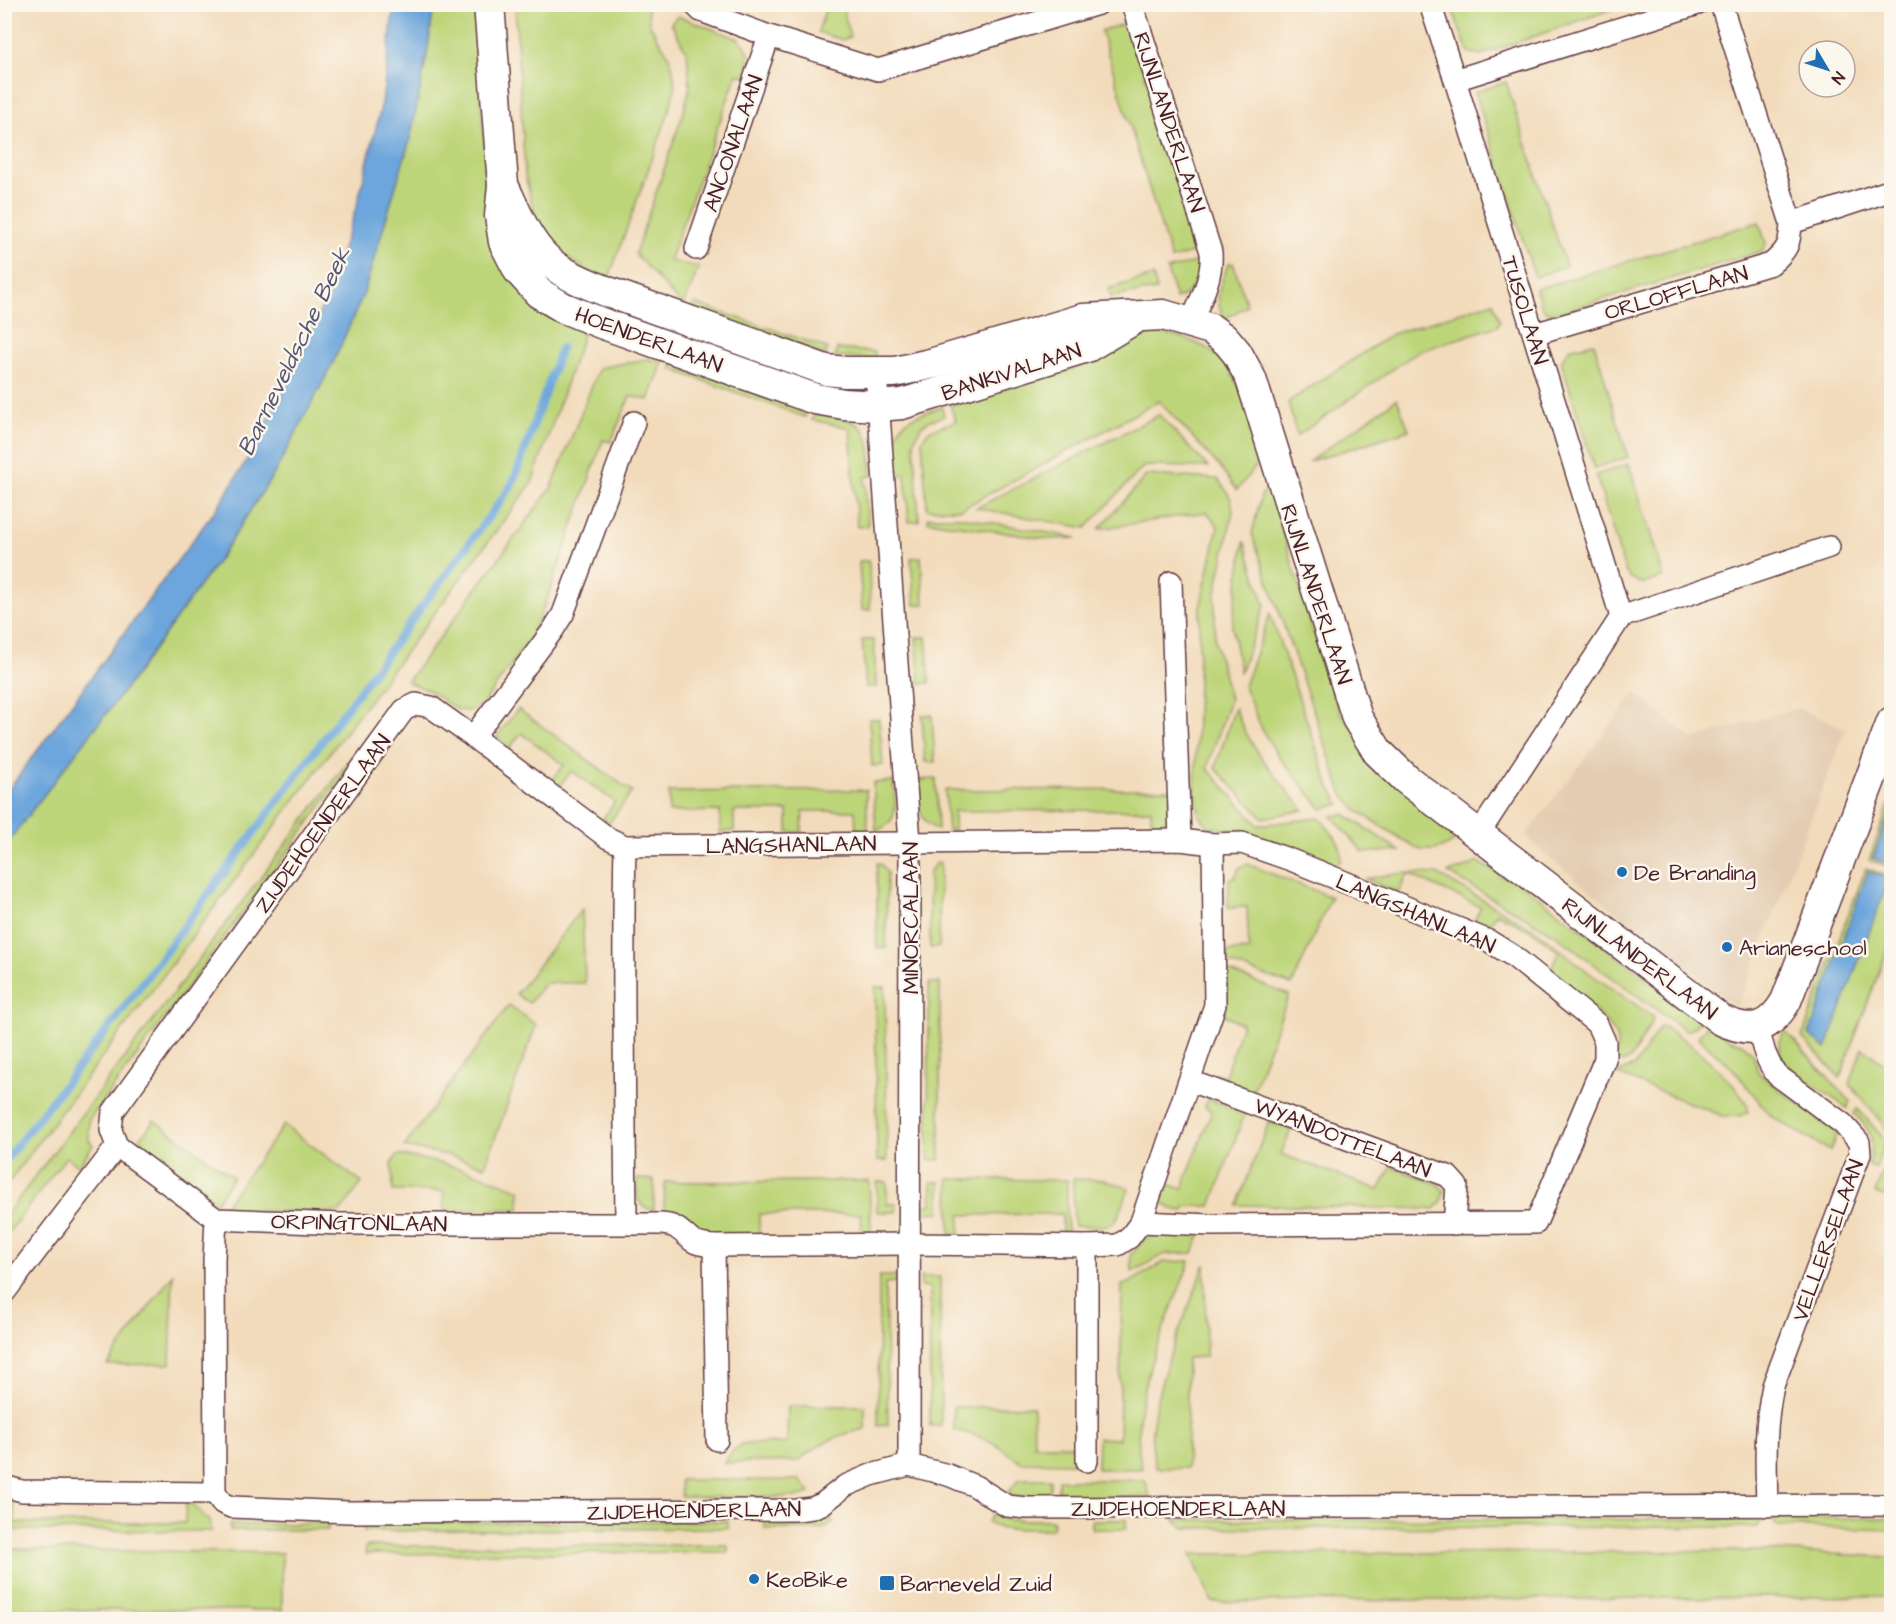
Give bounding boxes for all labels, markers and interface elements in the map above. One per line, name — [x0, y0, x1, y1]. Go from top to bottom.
street label: RIJNLANDERLAAN — [1125, 28, 1212, 217]
north arrow — [1797, 39, 1857, 99]
text: N — [1826, 67, 1850, 89]
street label: ANCONALAAN — [695, 71, 771, 216]
water label: Barneveldsche Beek — [230, 240, 361, 462]
street label: TUSOLAAN — [1493, 252, 1556, 369]
street label: ORLOFFLAAN — [1601, 258, 1752, 329]
street label: HOENDERLAAN — [570, 299, 727, 382]
street label: BANKIVALAAN — [938, 335, 1086, 410]
street label: RIJNLANDERLAAN — [1272, 500, 1359, 689]
street label: ZIJDEHOENDERLAAN — [248, 728, 399, 920]
street label: LANGSHANLAAN — [705, 829, 877, 862]
street label: MINORCALAAN — [896, 841, 927, 994]
place label: De Branding — [1634, 858, 1756, 890]
marker: De Branding — [1615, 865, 1629, 879]
street label: LANGSHANLAAN — [1331, 867, 1500, 962]
street label: RIJNLANDERLAAN — [1555, 890, 1724, 1028]
place label: Arianeschool — [1739, 933, 1867, 964]
marker: Arianeschool — [1720, 940, 1734, 954]
street label: WYANDOTTELAAN — [1250, 1090, 1435, 1186]
street label: VELLERSELAAN — [1785, 1155, 1872, 1326]
street label: ORPINGTONLAAN — [271, 1206, 448, 1241]
street label: ZIJDEHOENDERLAAN — [586, 1494, 802, 1529]
street label: ZIJDEHOENDERLAAN — [1071, 1494, 1285, 1525]
place label: KeoBike — [766, 1565, 848, 1596]
place label: Barneveld Zuid — [900, 1569, 1052, 1600]
marker: KeoBike — [747, 1572, 761, 1586]
marker: Barneveld Zuid — [878, 1574, 896, 1592]

